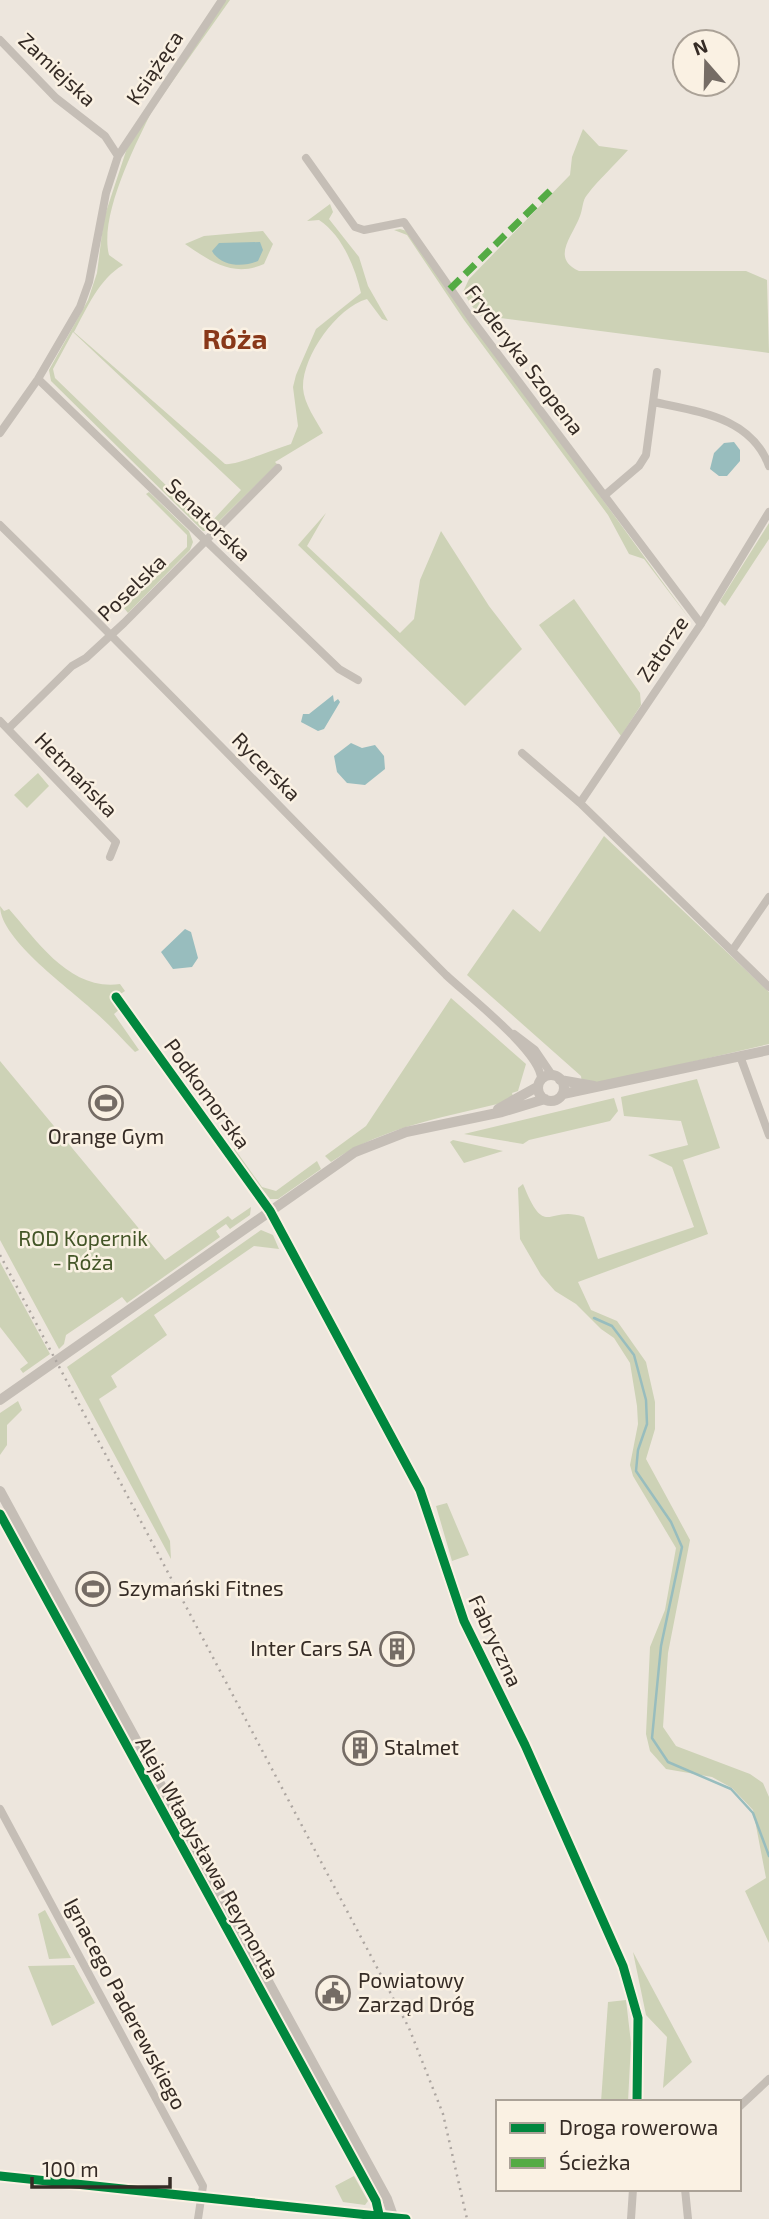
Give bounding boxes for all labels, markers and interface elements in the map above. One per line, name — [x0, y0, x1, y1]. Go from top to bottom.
street label: Książęca — [120, 26, 187, 109]
street label: Zamiejska — [14, 27, 102, 112]
north arrow — [671, 28, 741, 98]
text: N — [690, 33, 710, 60]
street label: Fryderyka Szopena — [461, 279, 590, 439]
district label: Róża — [202, 321, 268, 355]
street label: Senatorska — [162, 472, 257, 565]
street label: Poselska — [92, 548, 170, 626]
street label: Zatorze — [631, 611, 693, 686]
street label: Hetmańska — [30, 726, 124, 822]
street label: Rycerska — [228, 726, 307, 805]
street label: Podkomorska — [160, 1033, 257, 1153]
sports icon: Orange Gym — [87, 1084, 125, 1122]
place label: Orange Gym — [48, 1123, 164, 1148]
park label: ROD Kopernik - Róża — [18, 1225, 148, 1274]
sports icon: Szymański Fitnes — [74, 1570, 112, 1608]
place label: Szymański Fitnes — [118, 1575, 284, 1600]
street label: Fabryczna — [464, 1590, 528, 1690]
building icon: Inter Cars SA — [378, 1630, 416, 1668]
place label: Inter Cars SA — [250, 1635, 372, 1660]
building icon: Stalmet — [341, 1729, 379, 1767]
street label: Aleja Władysława Reymonta — [130, 1732, 285, 1983]
place label: Stalmet — [384, 1734, 459, 1759]
street label: Ignacego Paderewskiego — [60, 1893, 193, 2113]
place label: Powiatowy Zarząd Dróg — [358, 1967, 475, 2016]
public building icon: Powiatowy Zarząd Dróg — [314, 1974, 352, 2012]
legend — [496, 2100, 741, 2191]
text: Droga rowerowa — [559, 2114, 718, 2139]
scale bar — [32, 2146, 170, 2190]
text: Ścieżka — [559, 2149, 630, 2174]
text: 100 m — [42, 2156, 99, 2181]

